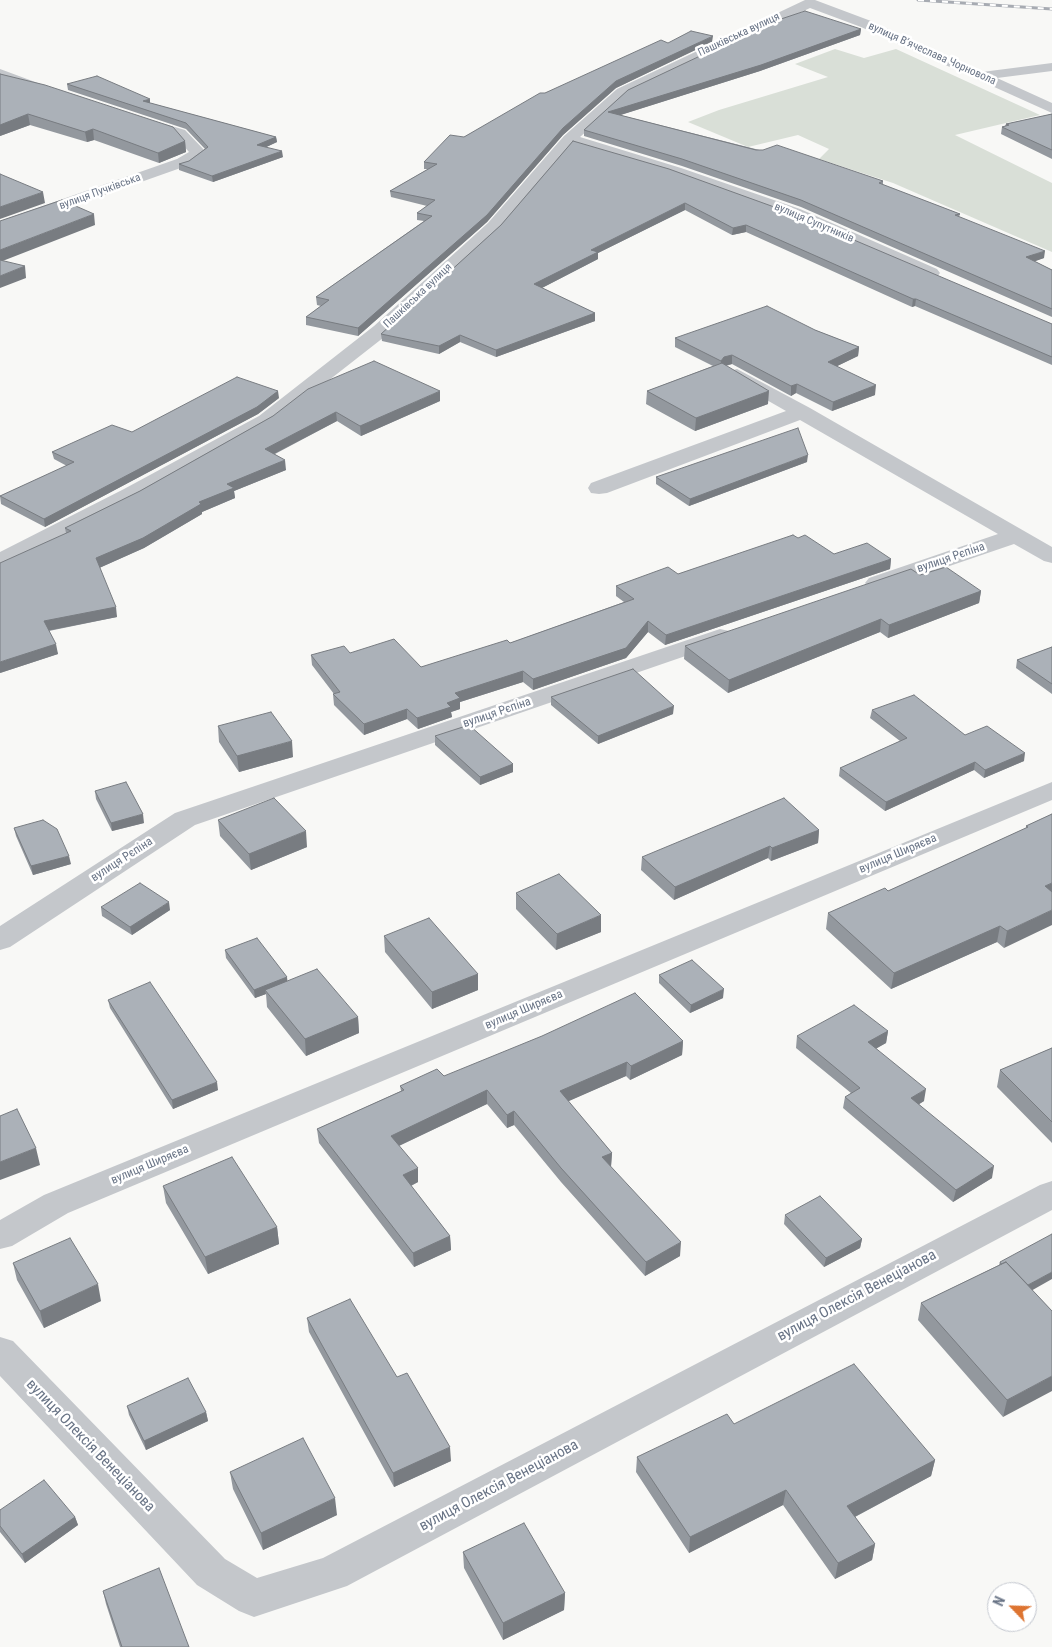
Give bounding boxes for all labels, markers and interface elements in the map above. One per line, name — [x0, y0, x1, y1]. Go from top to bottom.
street label: Пашківська вулиця — [696, 10, 782, 60]
street label: вулиця Вʼячеслава Чорновола — [866, 20, 998, 88]
street label: вулиця Пучківська — [57, 171, 143, 213]
street label: вулиця Супутників — [772, 200, 856, 246]
street label: Пашківська вулиця — [381, 261, 455, 331]
street label: вулиця Рєпіна — [915, 540, 987, 576]
street label: вулиця Рєпіна — [461, 695, 533, 731]
street label: вулиця Ширяєва — [857, 831, 939, 877]
street label: вулиця Рєпіна — [88, 835, 156, 885]
street label: вулиця Ширяєва — [483, 987, 565, 1033]
street label: вулиця Ширяєва — [109, 1142, 191, 1188]
street label: вулиця Олексія Венеціанова — [774, 1246, 940, 1346]
street label: вулиця Олексія Венеціанова — [22, 1376, 158, 1516]
street label: вулиця Олексія Венеціанова — [416, 1436, 582, 1536]
north arrow — [987, 1582, 1037, 1632]
text: N — [990, 1594, 1008, 1608]

